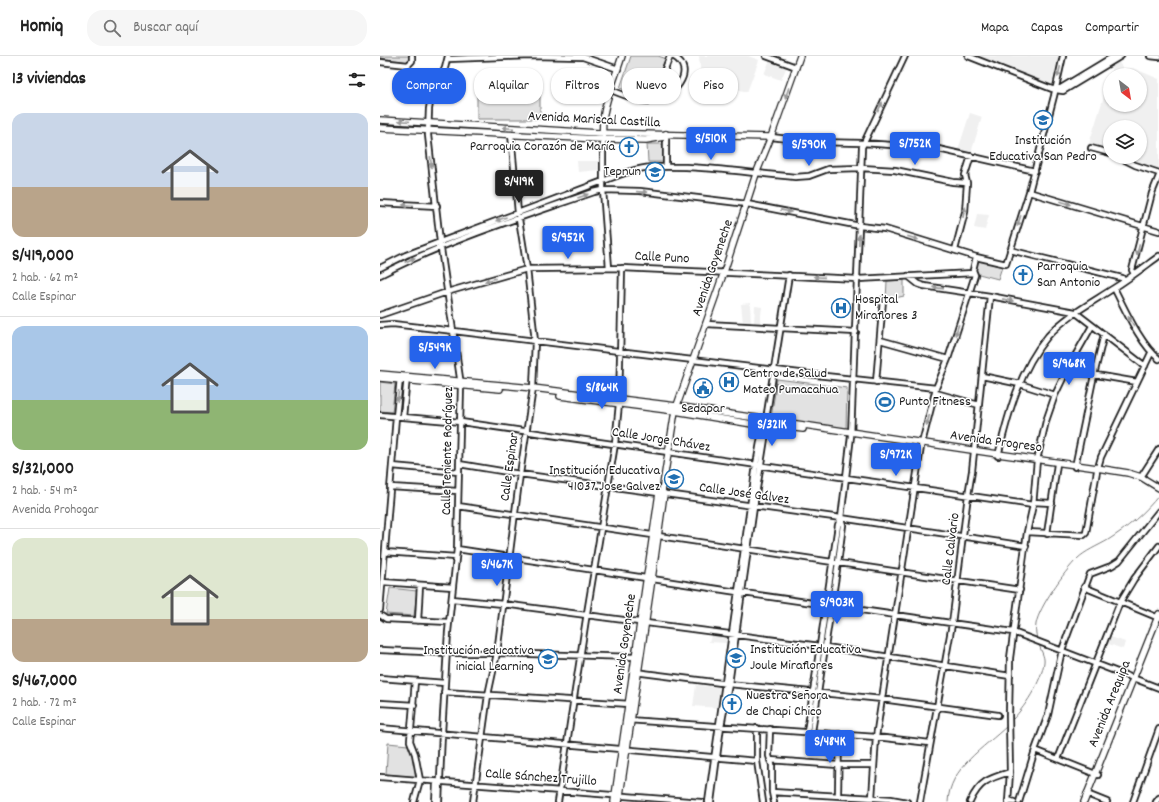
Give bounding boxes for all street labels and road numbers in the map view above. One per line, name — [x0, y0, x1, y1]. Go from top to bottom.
street label: Avenida Mariscal Castilla — [527, 107, 661, 133]
street label: Avenida Goyeneche — [687, 217, 739, 319]
street label: Calle Puno — [634, 247, 690, 269]
street label: Calle Teniente Rodríguez — [437, 386, 459, 515]
street label: Calle Jorge Chávez — [610, 422, 712, 458]
street label: Avenida Progreso — [949, 426, 1043, 458]
street label: Calle Espinar — [495, 431, 525, 503]
street label: Calle José Gálvez — [698, 478, 791, 510]
street label: Calle Calvario — [937, 512, 965, 586]
street label: Avenida Goyeneche — [608, 593, 642, 695]
street label: Avenida Arequipa — [1084, 657, 1137, 750]
street label: Calle Sánchez Trujillo — [485, 764, 597, 792]

